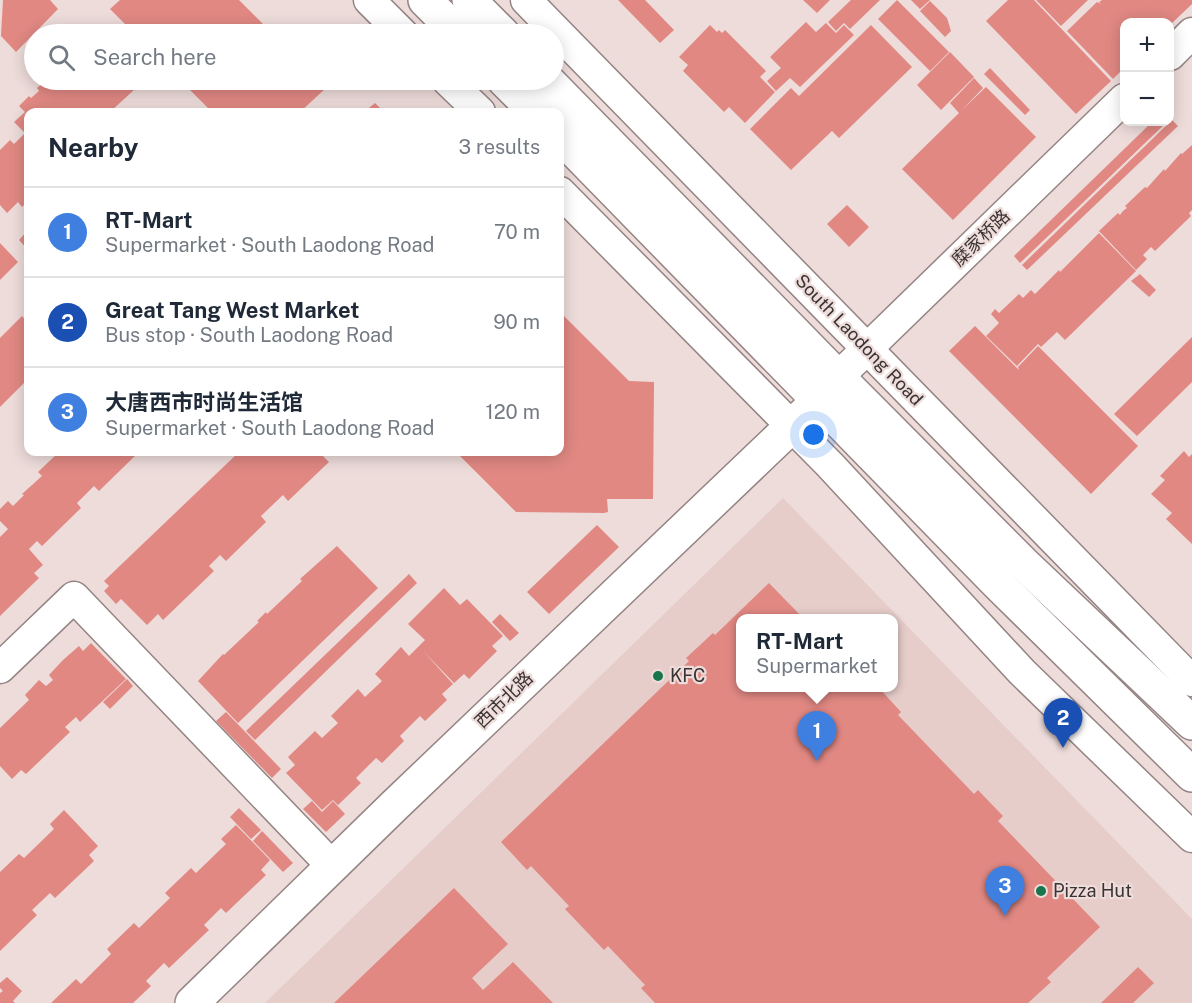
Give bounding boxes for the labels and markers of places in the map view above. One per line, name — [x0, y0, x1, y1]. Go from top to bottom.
place label: KFC — [670, 665, 705, 686]
marker: KFC — [651, 669, 665, 683]
pin: 2 — [1044, 698, 1082, 748]
pin: 1 — [798, 712, 836, 761]
pin: 3 — [986, 866, 1024, 916]
place label: Pizza Hut — [1053, 880, 1132, 901]
marker: Pizza Hut — [1034, 884, 1048, 898]

